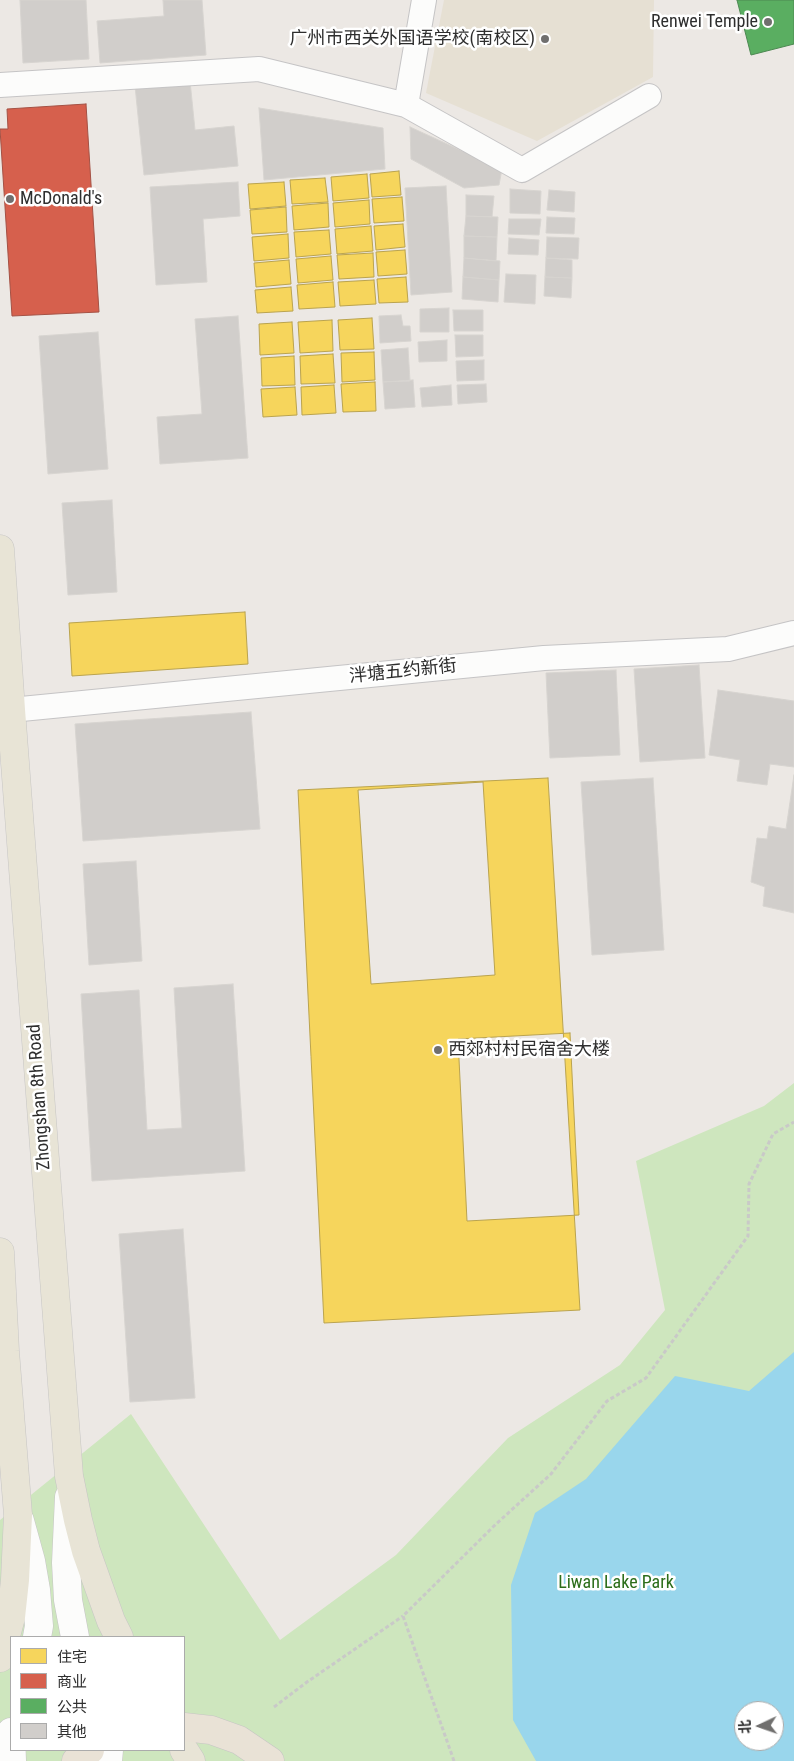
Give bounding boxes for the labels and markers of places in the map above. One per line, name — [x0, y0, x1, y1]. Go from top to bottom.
place label: Renwei Temple — [651, 11, 758, 33]
marker: Renwei Temple — [762, 16, 774, 28]
place label: 广州市西关外国语学校(南校区) — [290, 28, 535, 50]
marker: 广州市西关外国语学校(南校区) — [539, 33, 551, 45]
place label: McDonald's — [20, 188, 102, 210]
marker: McDonald's — [4, 193, 16, 205]
place label: 西郊村村民宿舍大楼 — [448, 1039, 610, 1061]
marker: 西郊村村民宿舍大楼 — [432, 1044, 444, 1056]

